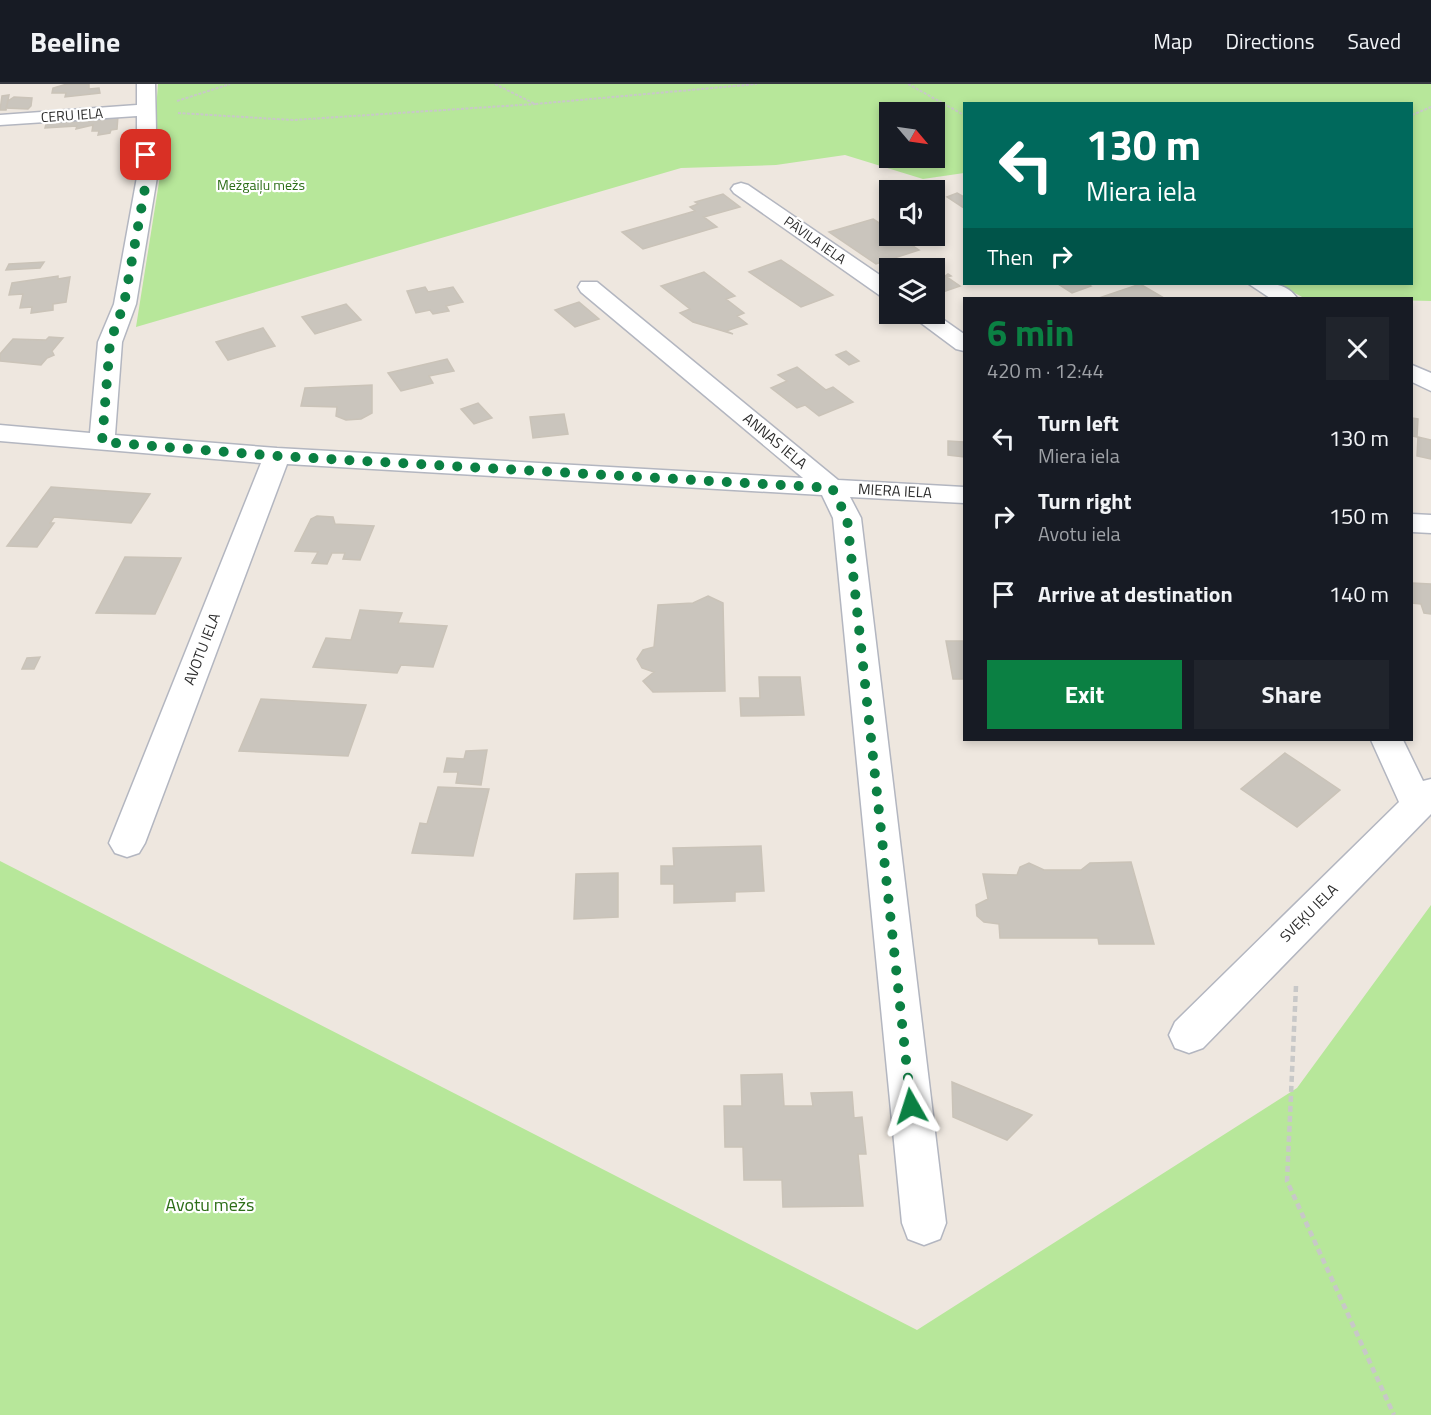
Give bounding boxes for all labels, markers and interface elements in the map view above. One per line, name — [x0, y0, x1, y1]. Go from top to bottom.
text: Beeline — [30, 20, 120, 63]
text: Map — [1153, 25, 1193, 57]
text: Directions — [1226, 25, 1315, 57]
text: Saved — [1348, 25, 1401, 57]
street label: CERU IELA — [40, 102, 104, 127]
north arrow — [879, 102, 945, 168]
map controls — [879, 102, 945, 324]
text: 130 m — [1086, 112, 1201, 176]
icon: left — [987, 126, 1065, 204]
pin — [120, 129, 171, 180]
icon: arrive — [129, 138, 162, 171]
text: Miera iela — [1086, 170, 1196, 211]
park label: Mežgaiļu mežs — [217, 174, 305, 195]
button: sound — [879, 180, 945, 246]
street label: PĀVILA IELA — [780, 210, 851, 269]
text: Then — [987, 240, 1033, 274]
icon: right — [1045, 240, 1078, 273]
button: layers — [879, 258, 945, 324]
text: 6 min — [987, 305, 1074, 360]
button: close — [1326, 317, 1389, 380]
text: 420 m · 12:44 — [987, 355, 1104, 386]
text: Turn left — [1038, 406, 1119, 440]
street label: ANNAS IELA — [738, 407, 812, 474]
text: 130 m — [1329, 421, 1389, 455]
icon: left — [987, 422, 1020, 455]
text: Miera iela — [1038, 440, 1120, 471]
street label: MIERA IELA — [857, 477, 933, 504]
text: Turn right — [1038, 484, 1132, 518]
text: 150 m — [1329, 499, 1389, 533]
icon: right — [987, 500, 1020, 533]
text: Avotu iela — [1038, 518, 1121, 549]
text: Arrive at destination — [1038, 577, 1233, 611]
text: 140 m — [1329, 577, 1389, 611]
icon: arrive — [987, 578, 1020, 611]
street label: AVOTU IELA — [177, 609, 226, 688]
button: Exit — [987, 660, 1182, 729]
button: Share — [1194, 660, 1389, 729]
street label: SVEĶU IELA — [1274, 878, 1343, 947]
position arrow — [879, 1074, 943, 1138]
park label: Avotu mežs — [166, 1191, 254, 1218]

